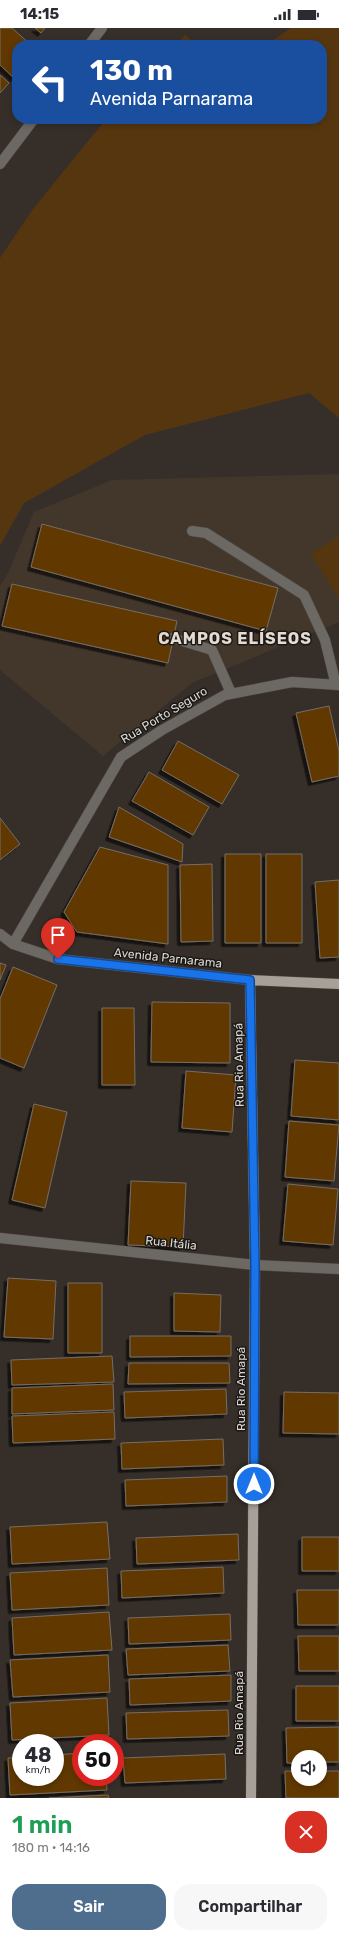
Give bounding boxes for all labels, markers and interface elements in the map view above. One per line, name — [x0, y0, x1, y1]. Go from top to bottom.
text: 14:15 — [20, 5, 59, 23]
text: 130 m — [90, 54, 173, 87]
icon: left — [24, 56, 76, 108]
text: Avenida Parnarama — [90, 88, 253, 110]
district label: CAMPOS ELÍSEOS — [158, 628, 312, 648]
street label: Rua Porto Seguro — [118, 684, 210, 746]
pin — [41, 918, 75, 959]
icon: arrive — [47, 924, 69, 946]
street label: Avenida Parnarama — [113, 945, 223, 971]
street label: Rua Rio Amapá — [231, 1023, 247, 1107]
street label: Rua Itália — [145, 1233, 197, 1253]
street label: Rua Rio Amapá — [234, 1347, 248, 1431]
position arrow — [233, 1463, 275, 1505]
street label: Rua Rio Amapá — [232, 1671, 246, 1755]
speed limit sign: 50 — [72, 1734, 124, 1786]
text: 48 — [24, 1743, 52, 1767]
map controls — [291, 1750, 327, 1786]
button: sound — [291, 1750, 327, 1786]
text: km/h — [26, 1764, 50, 1776]
text: 1 min — [12, 1811, 72, 1839]
button: close — [285, 1811, 327, 1853]
text: 180 m · 14:16 — [12, 1840, 90, 1855]
button: Sair — [12, 1884, 166, 1930]
button: Compartilhar — [174, 1884, 327, 1930]

